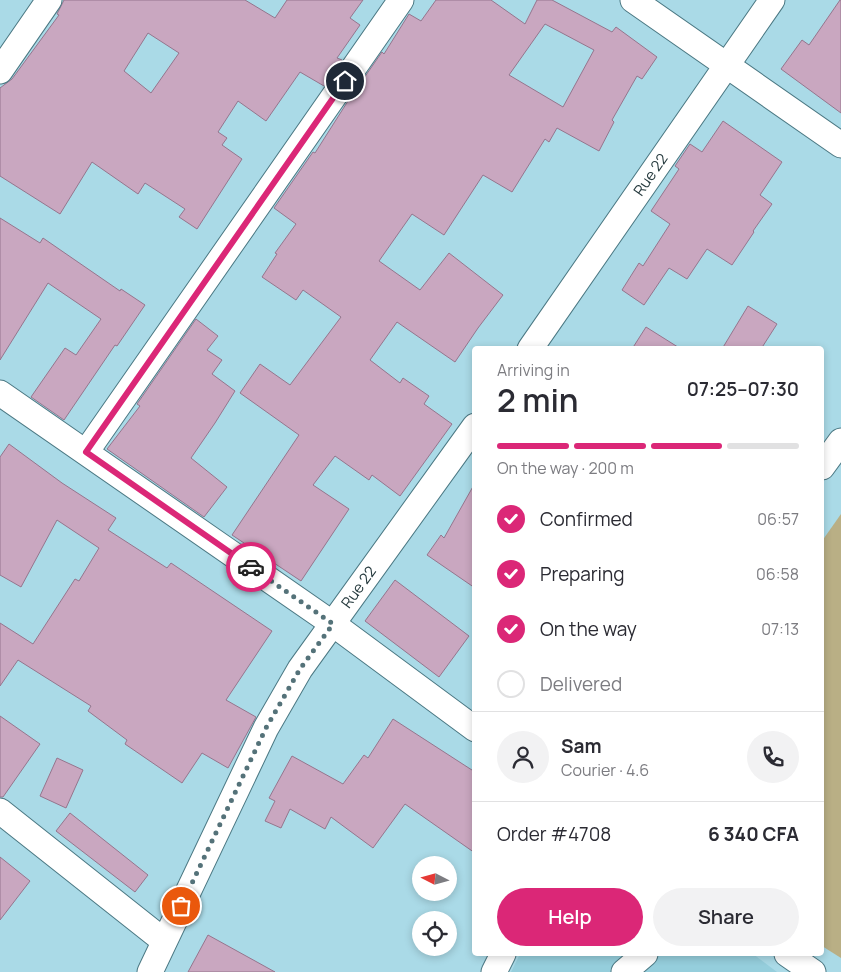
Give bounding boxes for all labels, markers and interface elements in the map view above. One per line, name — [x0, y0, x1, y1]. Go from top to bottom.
pin — [324, 60, 366, 102]
icon: home — [331, 67, 359, 95]
street label: Rue 22 — [628, 149, 672, 200]
text: Arriving in — [497, 359, 570, 381]
text: 07:25–07:30 — [687, 376, 799, 402]
text: 2 min — [497, 378, 579, 422]
text: On the way · 200 m — [497, 457, 634, 479]
icon: check — [497, 505, 525, 533]
text: Confirmed — [540, 506, 633, 532]
text: 06:57 — [757, 508, 799, 530]
courier — [226, 542, 276, 592]
icon: car — [237, 553, 265, 581]
icon: check — [497, 560, 525, 588]
text: Preparing — [540, 561, 625, 587]
street label: Rue 22 — [336, 562, 381, 612]
text: 06:58 — [756, 563, 799, 585]
icon: check — [497, 615, 525, 643]
text: On the way — [540, 616, 637, 642]
text: 07:13 — [761, 618, 799, 640]
text: Delivered — [540, 671, 622, 697]
button: person — [497, 731, 549, 783]
button: phone — [747, 731, 799, 783]
text: Sam — [561, 733, 602, 759]
text: Courier · 4.6 — [561, 759, 649, 781]
text: Order #4708 — [497, 821, 611, 847]
text: 6 340 CFA — [708, 821, 799, 847]
north arrow — [412, 856, 458, 901]
map controls — [412, 856, 457, 956]
pin — [160, 885, 202, 927]
button: Help — [497, 888, 643, 946]
button: Share — [653, 888, 799, 946]
icon: bag — [167, 892, 195, 920]
button: locate — [412, 911, 457, 956]

